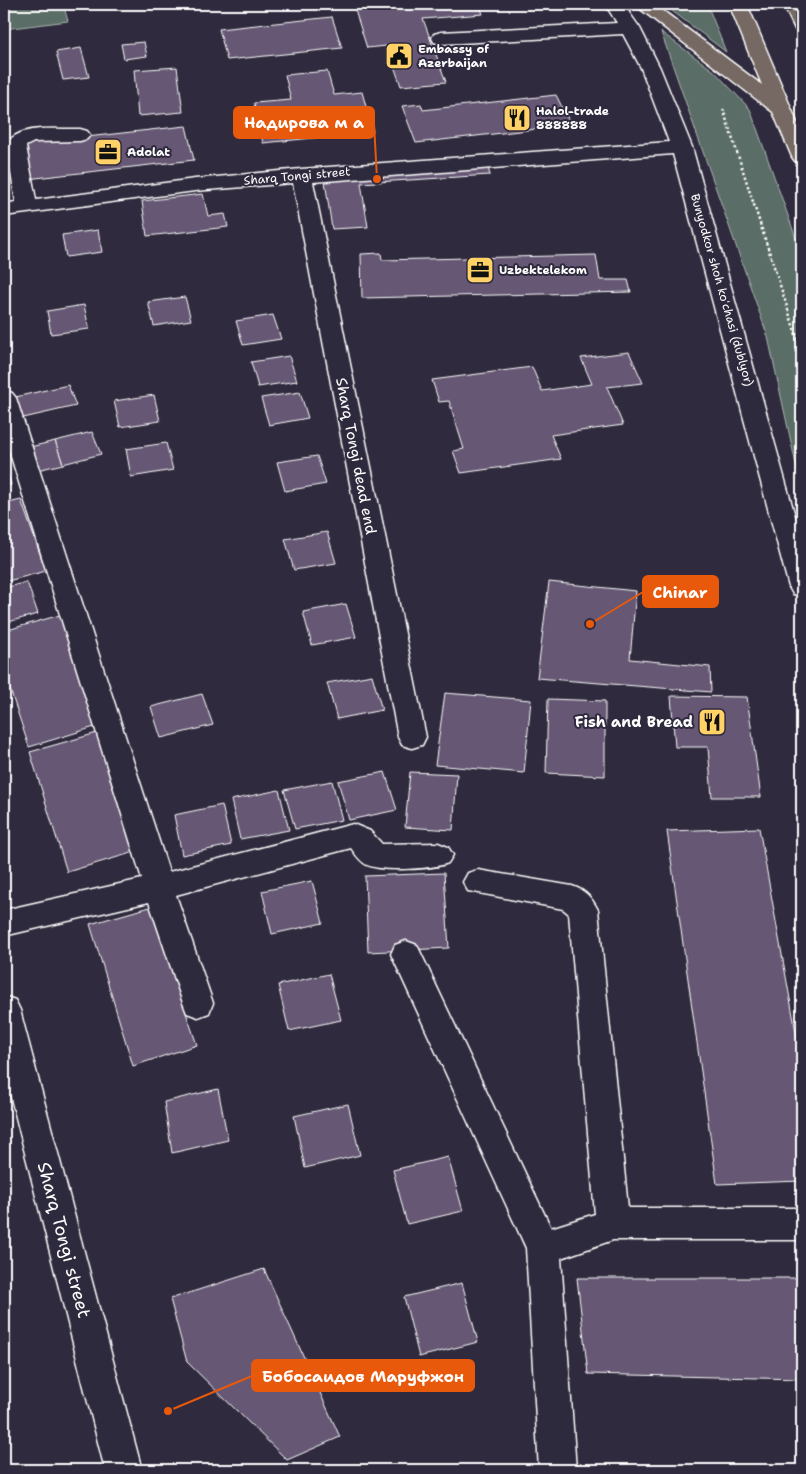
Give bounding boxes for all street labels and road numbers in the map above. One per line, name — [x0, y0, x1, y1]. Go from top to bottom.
street label: Sharq Tongi street — [243, 163, 351, 189]
street label: Bunyodkor shoh koʻchasi (dublyor) — [687, 192, 757, 388]
street label: Sharq Tongi dead end — [331, 376, 381, 537]
street label: Sharq Tongi street — [32, 1159, 96, 1321]

